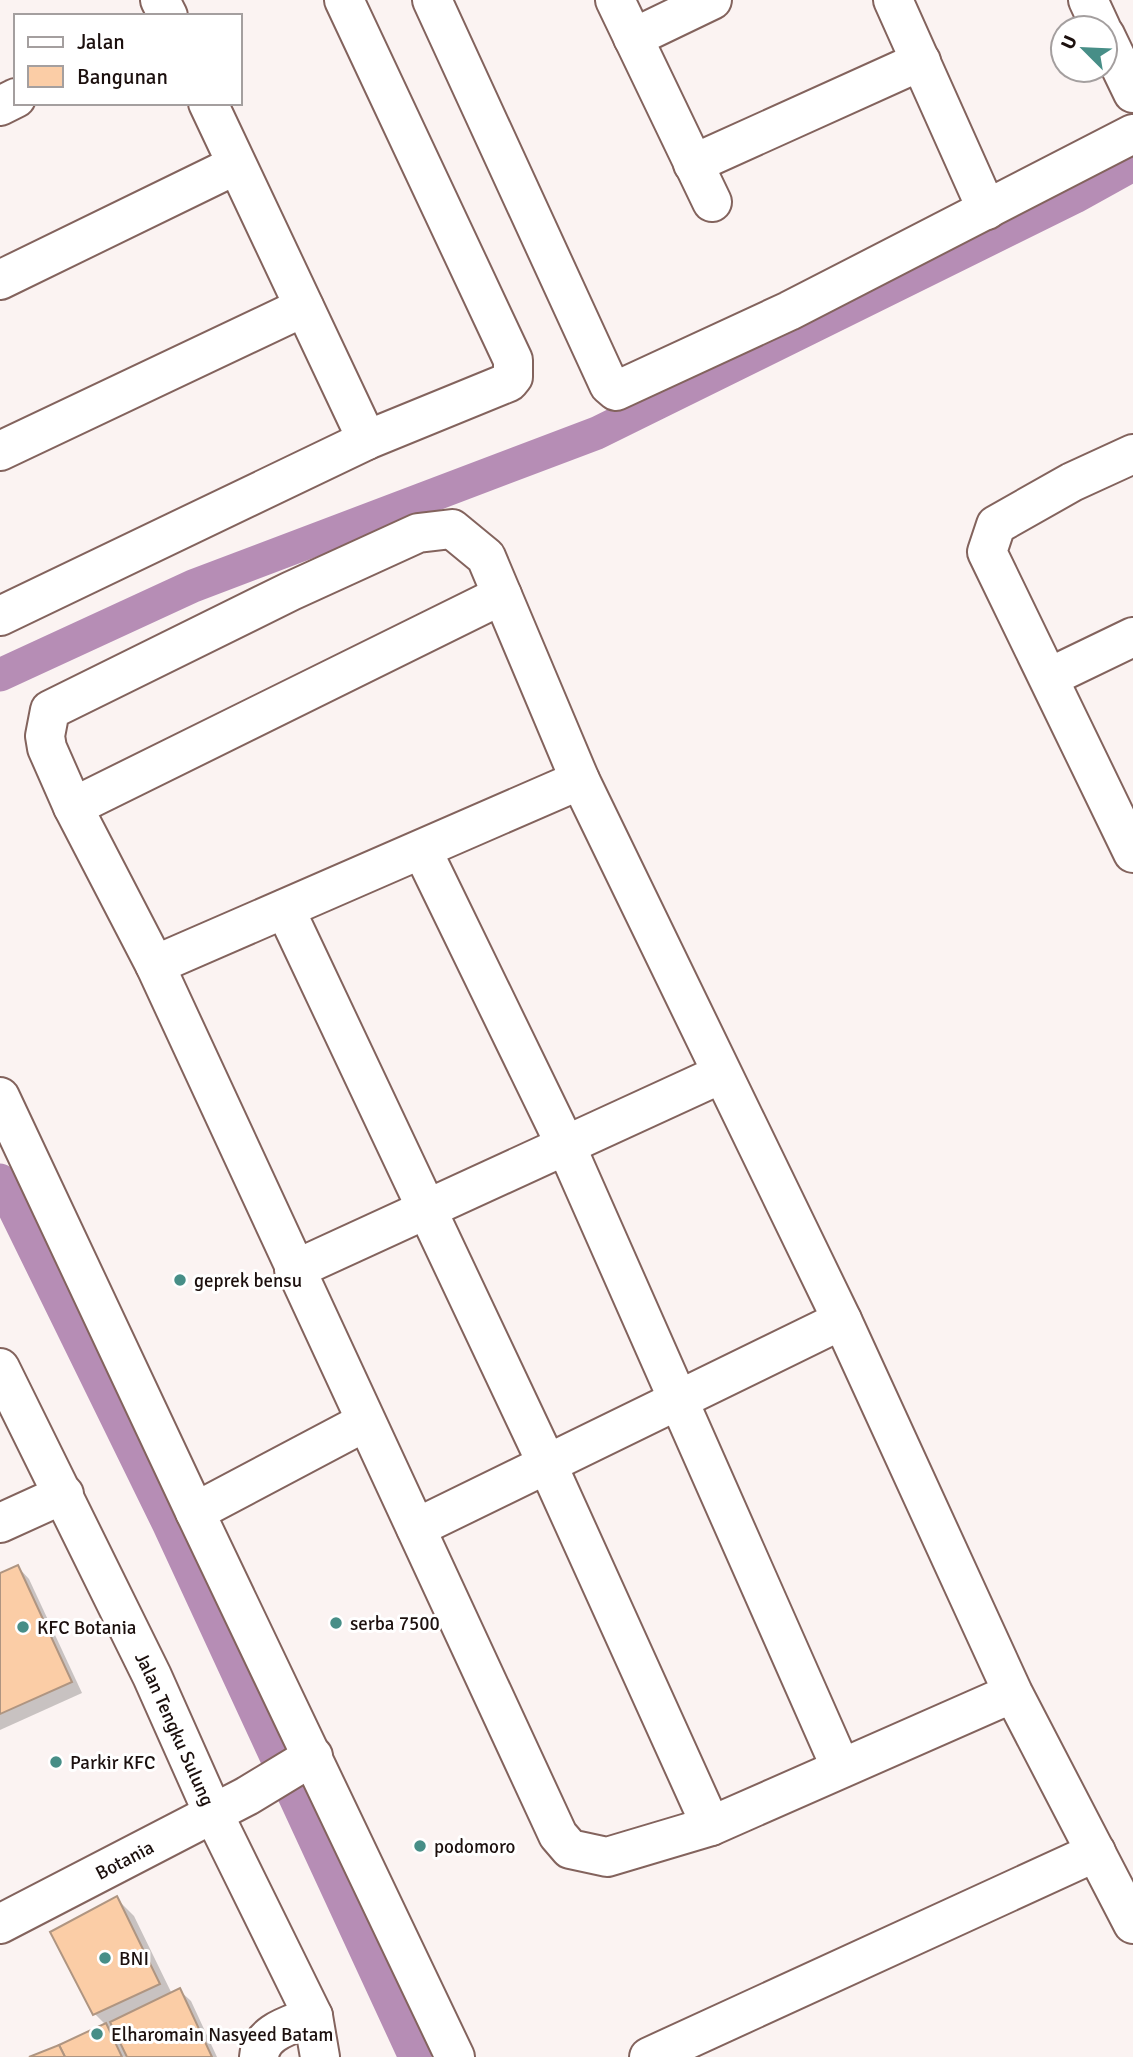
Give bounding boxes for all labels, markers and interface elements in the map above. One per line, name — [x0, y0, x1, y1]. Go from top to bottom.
legend — [14, 14, 242, 105]
north arrow — [1049, 14, 1119, 84]
text: Jalan — [77, 29, 125, 55]
text: U — [1056, 32, 1083, 53]
text: Bangunan — [77, 64, 168, 90]
place label: geprek bensu — [194, 1269, 302, 1293]
marker: geprek bensu — [172, 1272, 188, 1288]
place label: serba 7500 — [350, 1612, 440, 1636]
marker: serba 7500 — [328, 1615, 344, 1631]
place label: KFC Botania — [37, 1616, 136, 1640]
marker: KFC Botania — [15, 1619, 31, 1635]
street label: Jalan Tengku Sulung — [129, 1648, 219, 1810]
place label: Parkir KFC — [70, 1751, 155, 1775]
marker: Parkir KFC — [48, 1754, 64, 1770]
street label: Botania — [91, 1835, 158, 1886]
place label: podomoro — [434, 1835, 516, 1859]
marker: podomoro — [412, 1838, 428, 1854]
place label: BNI — [119, 1947, 149, 1971]
marker: BNI — [97, 1950, 113, 1966]
place label: Elharomain Nasyeed Batam — [111, 2023, 333, 2047]
marker: Elharomain Nasyeed Batam — [89, 2026, 105, 2042]

